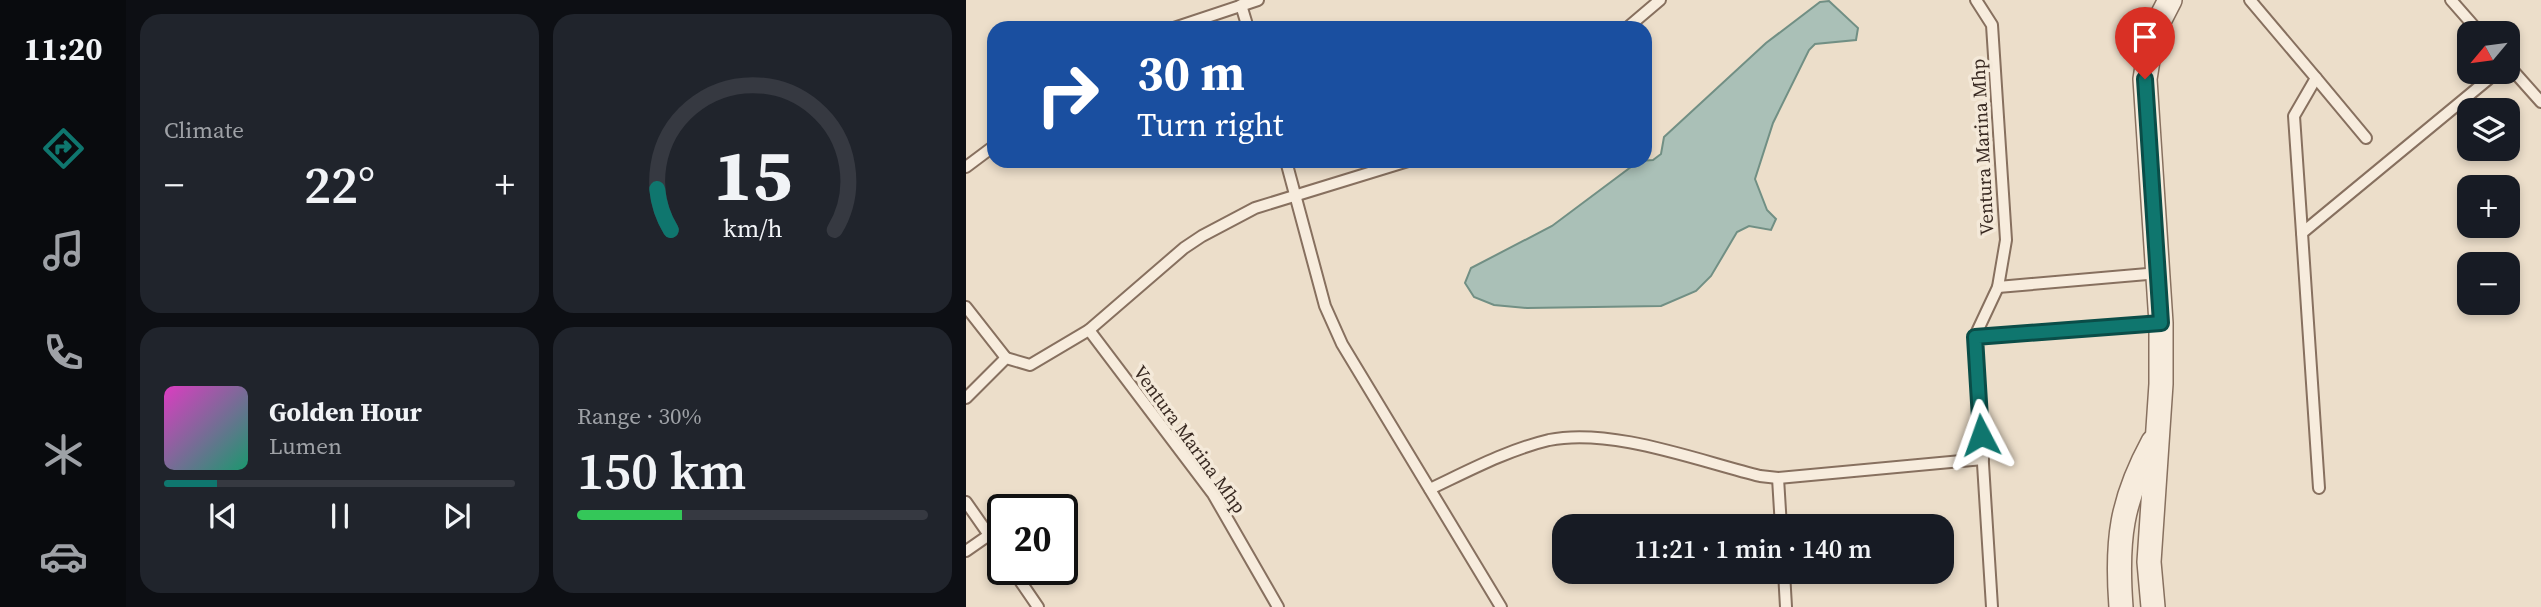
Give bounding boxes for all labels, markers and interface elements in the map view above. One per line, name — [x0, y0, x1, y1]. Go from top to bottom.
pin — [2115, 7, 2175, 79]
icon: arrive — [2126, 18, 2164, 56]
north arrow — [2457, 21, 2520, 84]
map controls — [2457, 21, 2520, 315]
text: 11:20 — [24, 27, 102, 71]
text: 30 m — [1137, 39, 1245, 106]
icon: right — [1022, 49, 1113, 140]
street label: Ventura Marina Mhp — [1964, 58, 2000, 236]
button: layers — [2457, 98, 2520, 161]
text: Turn right — [1137, 103, 1283, 147]
text: Climate — [164, 114, 244, 146]
icon: directions — [39, 124, 88, 173]
text: 15 — [713, 125, 792, 224]
text: 22° — [304, 149, 375, 220]
text: − — [164, 159, 184, 211]
text: + — [495, 159, 515, 211]
button: + — [2457, 175, 2520, 238]
text: km/h — [723, 210, 782, 244]
icon: music — [39, 226, 88, 275]
button: − — [2457, 252, 2520, 315]
icon: phone — [39, 328, 88, 377]
street label: Ventura Marina Mhp — [1128, 360, 1252, 518]
text: Golden Hour — [269, 394, 422, 430]
position arrow — [1944, 398, 2018, 472]
text: Range · 30% — [577, 400, 702, 432]
icon: climate — [39, 430, 88, 479]
text: Lumen — [269, 430, 342, 462]
text: 150 km — [577, 435, 746, 506]
speed limit sign: 20 — [987, 494, 1078, 585]
icon: previous — [204, 497, 242, 535]
icon: pause — [321, 497, 359, 535]
icon: next — [438, 497, 476, 535]
text: 11:21 · 1 min · 140 m — [1634, 531, 1872, 567]
icon: car — [39, 532, 88, 581]

